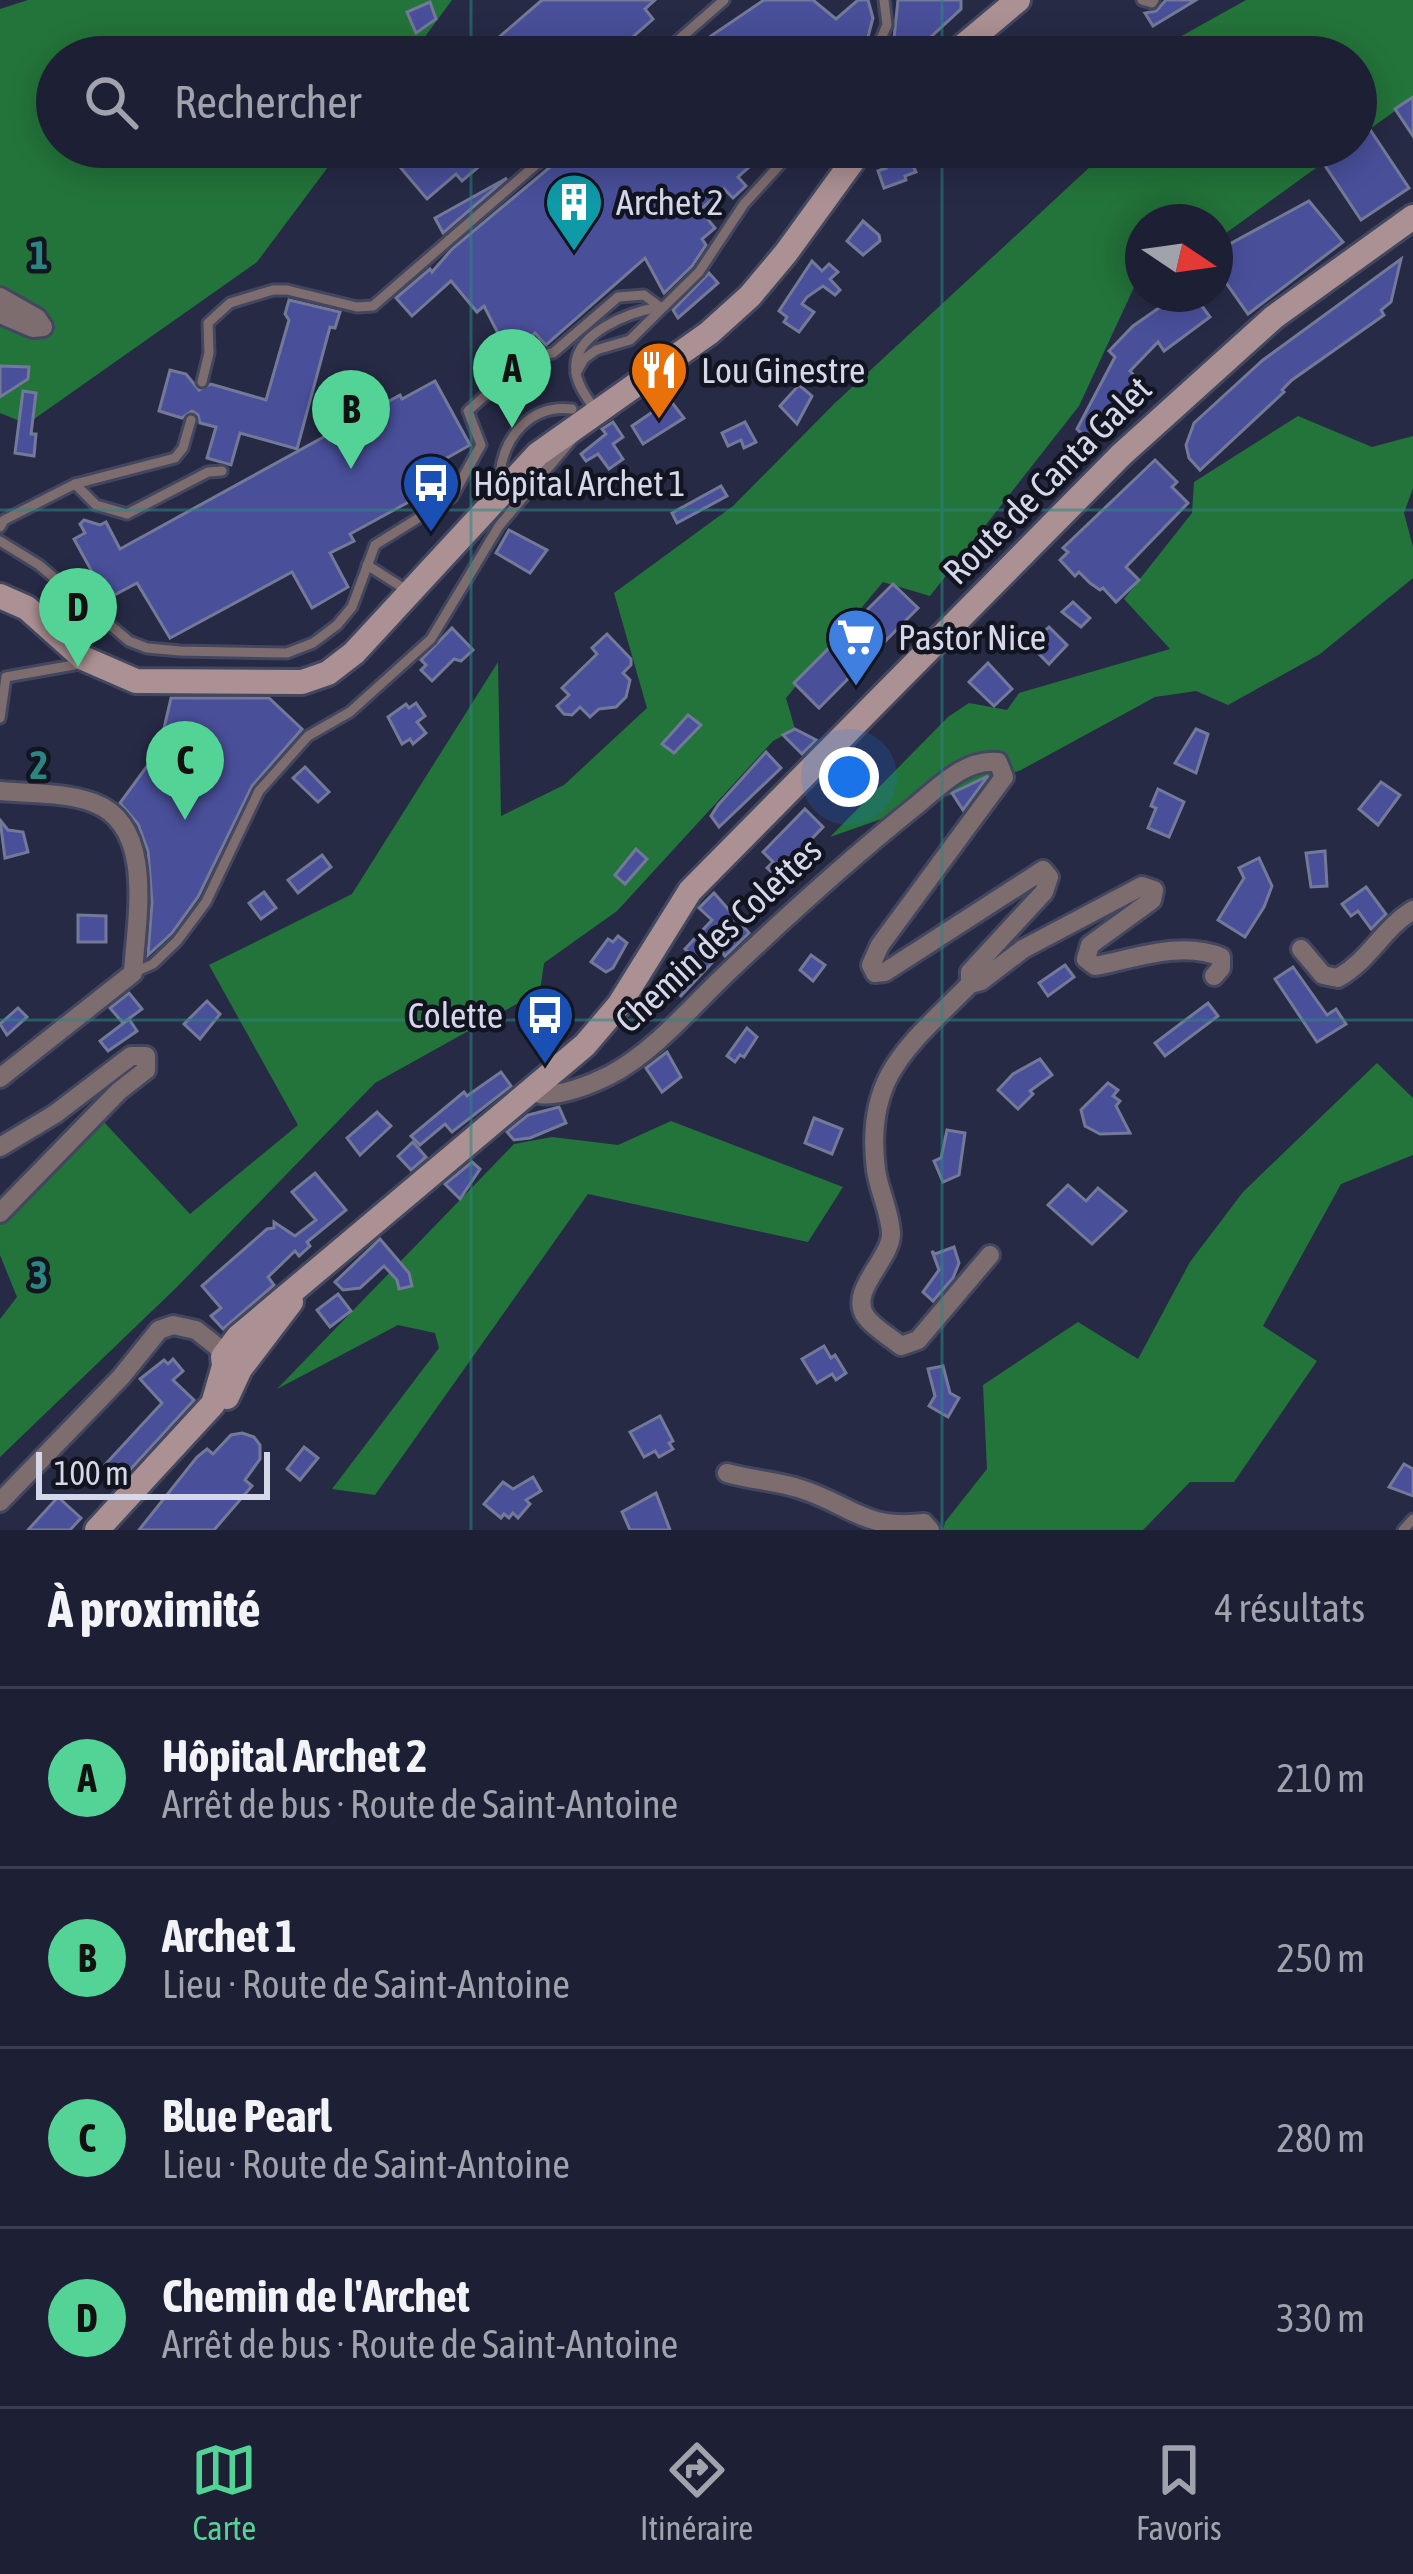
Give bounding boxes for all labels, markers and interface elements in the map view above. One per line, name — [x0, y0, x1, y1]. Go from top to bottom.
search box — [36, 36, 1377, 168]
icon: search — [78, 69, 144, 135]
text: Rechercher — [174, 76, 361, 128]
building icon: Archet 2 — [543, 171, 605, 253]
place label: Archet 2 — [616, 181, 724, 223]
north arrow — [1125, 204, 1233, 312]
text: 1 — [30, 233, 48, 277]
pin: A — [473, 329, 551, 428]
restaurant icon: Lou Ginestre — [628, 339, 690, 421]
place label: Lou Ginestre — [701, 349, 865, 391]
street label: Route de Canta Galet — [935, 368, 1159, 592]
pin: B — [312, 370, 390, 469]
bus stop icon: Hôpital Archet 1 — [400, 452, 462, 534]
place label: Hôpital Archet 1 — [473, 462, 685, 504]
pin: D — [39, 568, 117, 667]
supermarket icon: Pastor Nice — [825, 606, 887, 688]
place label: Pastor Nice — [898, 616, 1046, 658]
pin: C — [146, 721, 224, 820]
text: 2 — [30, 743, 48, 787]
your location — [819, 747, 879, 807]
street label: Chemin des Colettes — [607, 829, 829, 1041]
bus stop icon: Colette — [514, 984, 576, 1066]
place label: Colette — [408, 994, 503, 1036]
text: 3 — [30, 1253, 48, 1297]
scale bar — [36, 1446, 270, 1499]
text: 100 m — [54, 1454, 129, 1492]
text: À proximité — [48, 1579, 261, 1638]
text: 4 résultats — [1215, 1586, 1365, 1630]
text: Hôpital Archet 2 — [162, 1730, 427, 1782]
text: A — [77, 1756, 97, 1800]
text: 210 m — [1277, 1756, 1365, 1800]
text: Arrêt de bus · Route de Saint-Antoine — [162, 1782, 678, 1826]
text: Archet 1 — [162, 1910, 297, 1962]
text: B — [78, 1936, 96, 1980]
text: 250 m — [1277, 1936, 1365, 1980]
text: Lieu · Route de Saint-Antoine — [162, 1962, 570, 2006]
text: Blue Pearl — [162, 2090, 332, 2142]
text: C — [78, 2116, 96, 2160]
text: 280 m — [1277, 2116, 1365, 2160]
text: Lieu · Route de Saint-Antoine — [162, 2142, 570, 2186]
text: Chemin de l'Archet — [162, 2270, 470, 2322]
text: D — [76, 2296, 98, 2340]
text: 330 m — [1277, 2296, 1365, 2340]
text: Arrêt de bus · Route de Saint-Antoine — [162, 2322, 678, 2366]
tab: Carte — [191, 2437, 257, 2547]
tab: Itinéraire — [640, 2437, 753, 2547]
tab: Favoris — [1136, 2437, 1222, 2547]

